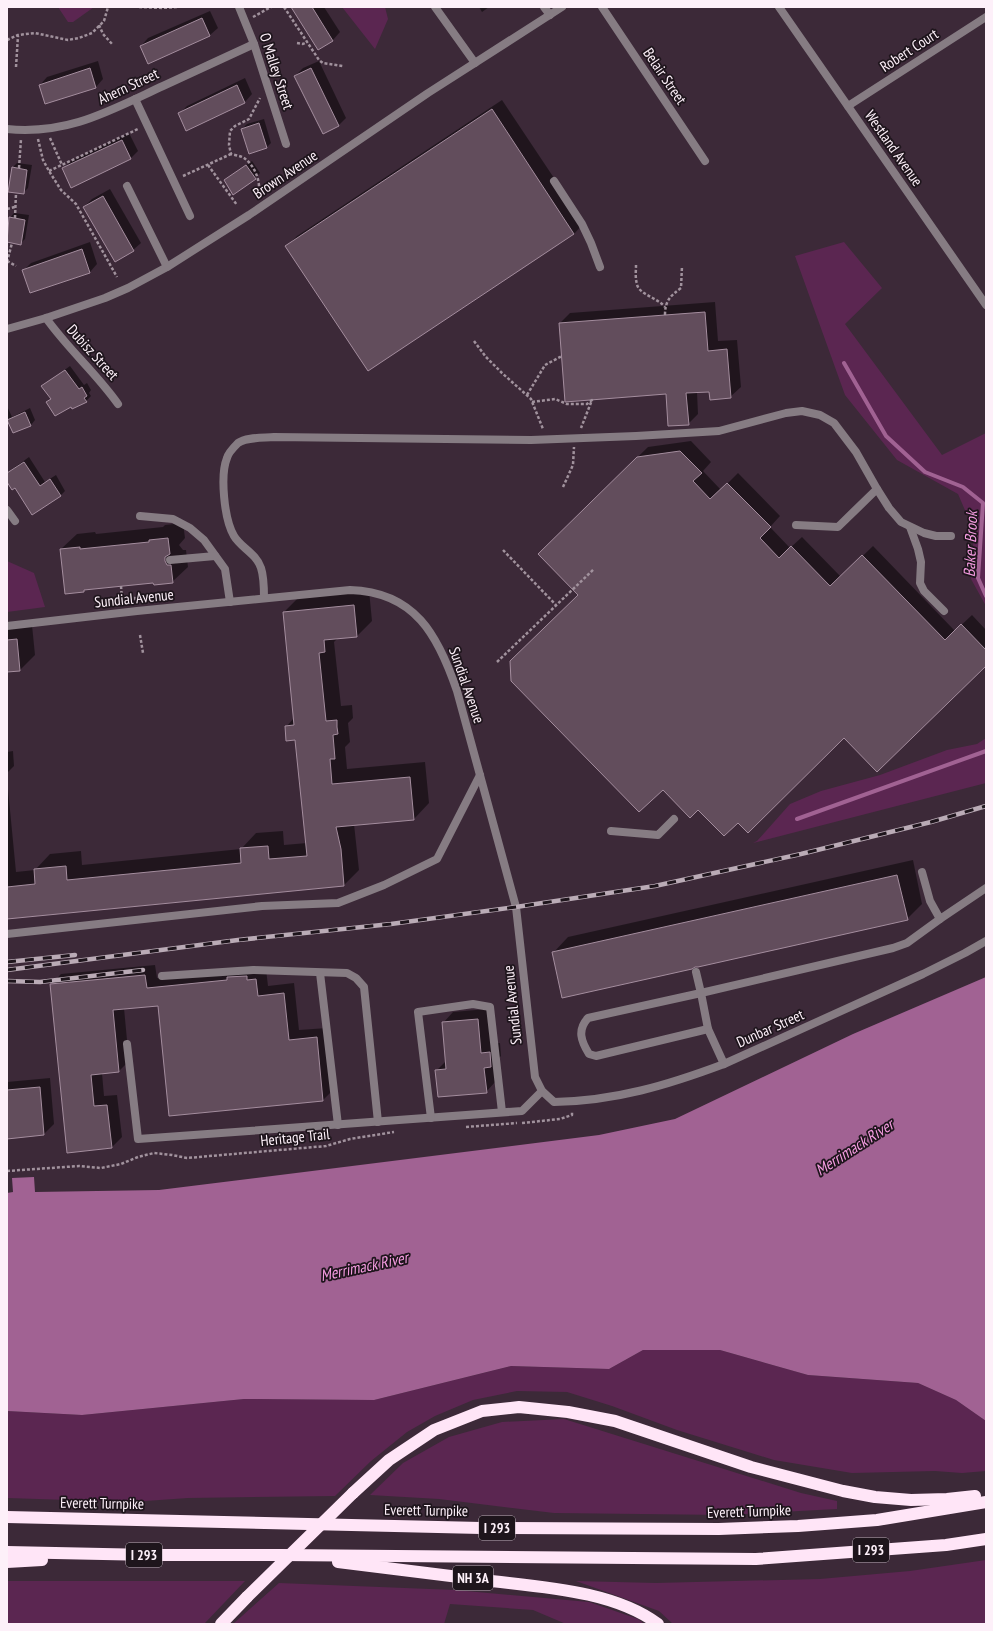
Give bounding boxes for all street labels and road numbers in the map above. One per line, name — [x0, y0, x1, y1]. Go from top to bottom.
street label: Robert Court — [876, 24, 942, 76]
street label: O Malley Street — [256, 30, 298, 112]
street label: Belair Street — [639, 44, 691, 108]
street label: Ahern Street — [95, 64, 161, 108]
street label: Westland Avenue — [861, 106, 927, 190]
street label: Brown Avenue — [249, 146, 321, 202]
street label: Dubisz Street — [63, 320, 123, 384]
street label: Sundial Avenue — [93, 584, 175, 612]
street label: Sundial Avenue — [445, 644, 489, 726]
street label: Sundial Avenue — [498, 964, 526, 1046]
street label: Dunbar Street — [733, 1005, 807, 1051]
street label: Heritage Trail — [259, 1124, 331, 1150]
street label: Everett Turnpike — [60, 1493, 144, 1513]
street label: Everett Turnpike — [384, 1500, 468, 1520]
street label: Everett Turnpike — [707, 1500, 791, 1522]
road number: I 293 — [479, 1516, 515, 1540]
road number: I 293 — [853, 1538, 889, 1562]
road number: I 293 — [126, 1543, 162, 1567]
road number: NH 3A — [453, 1566, 493, 1590]

